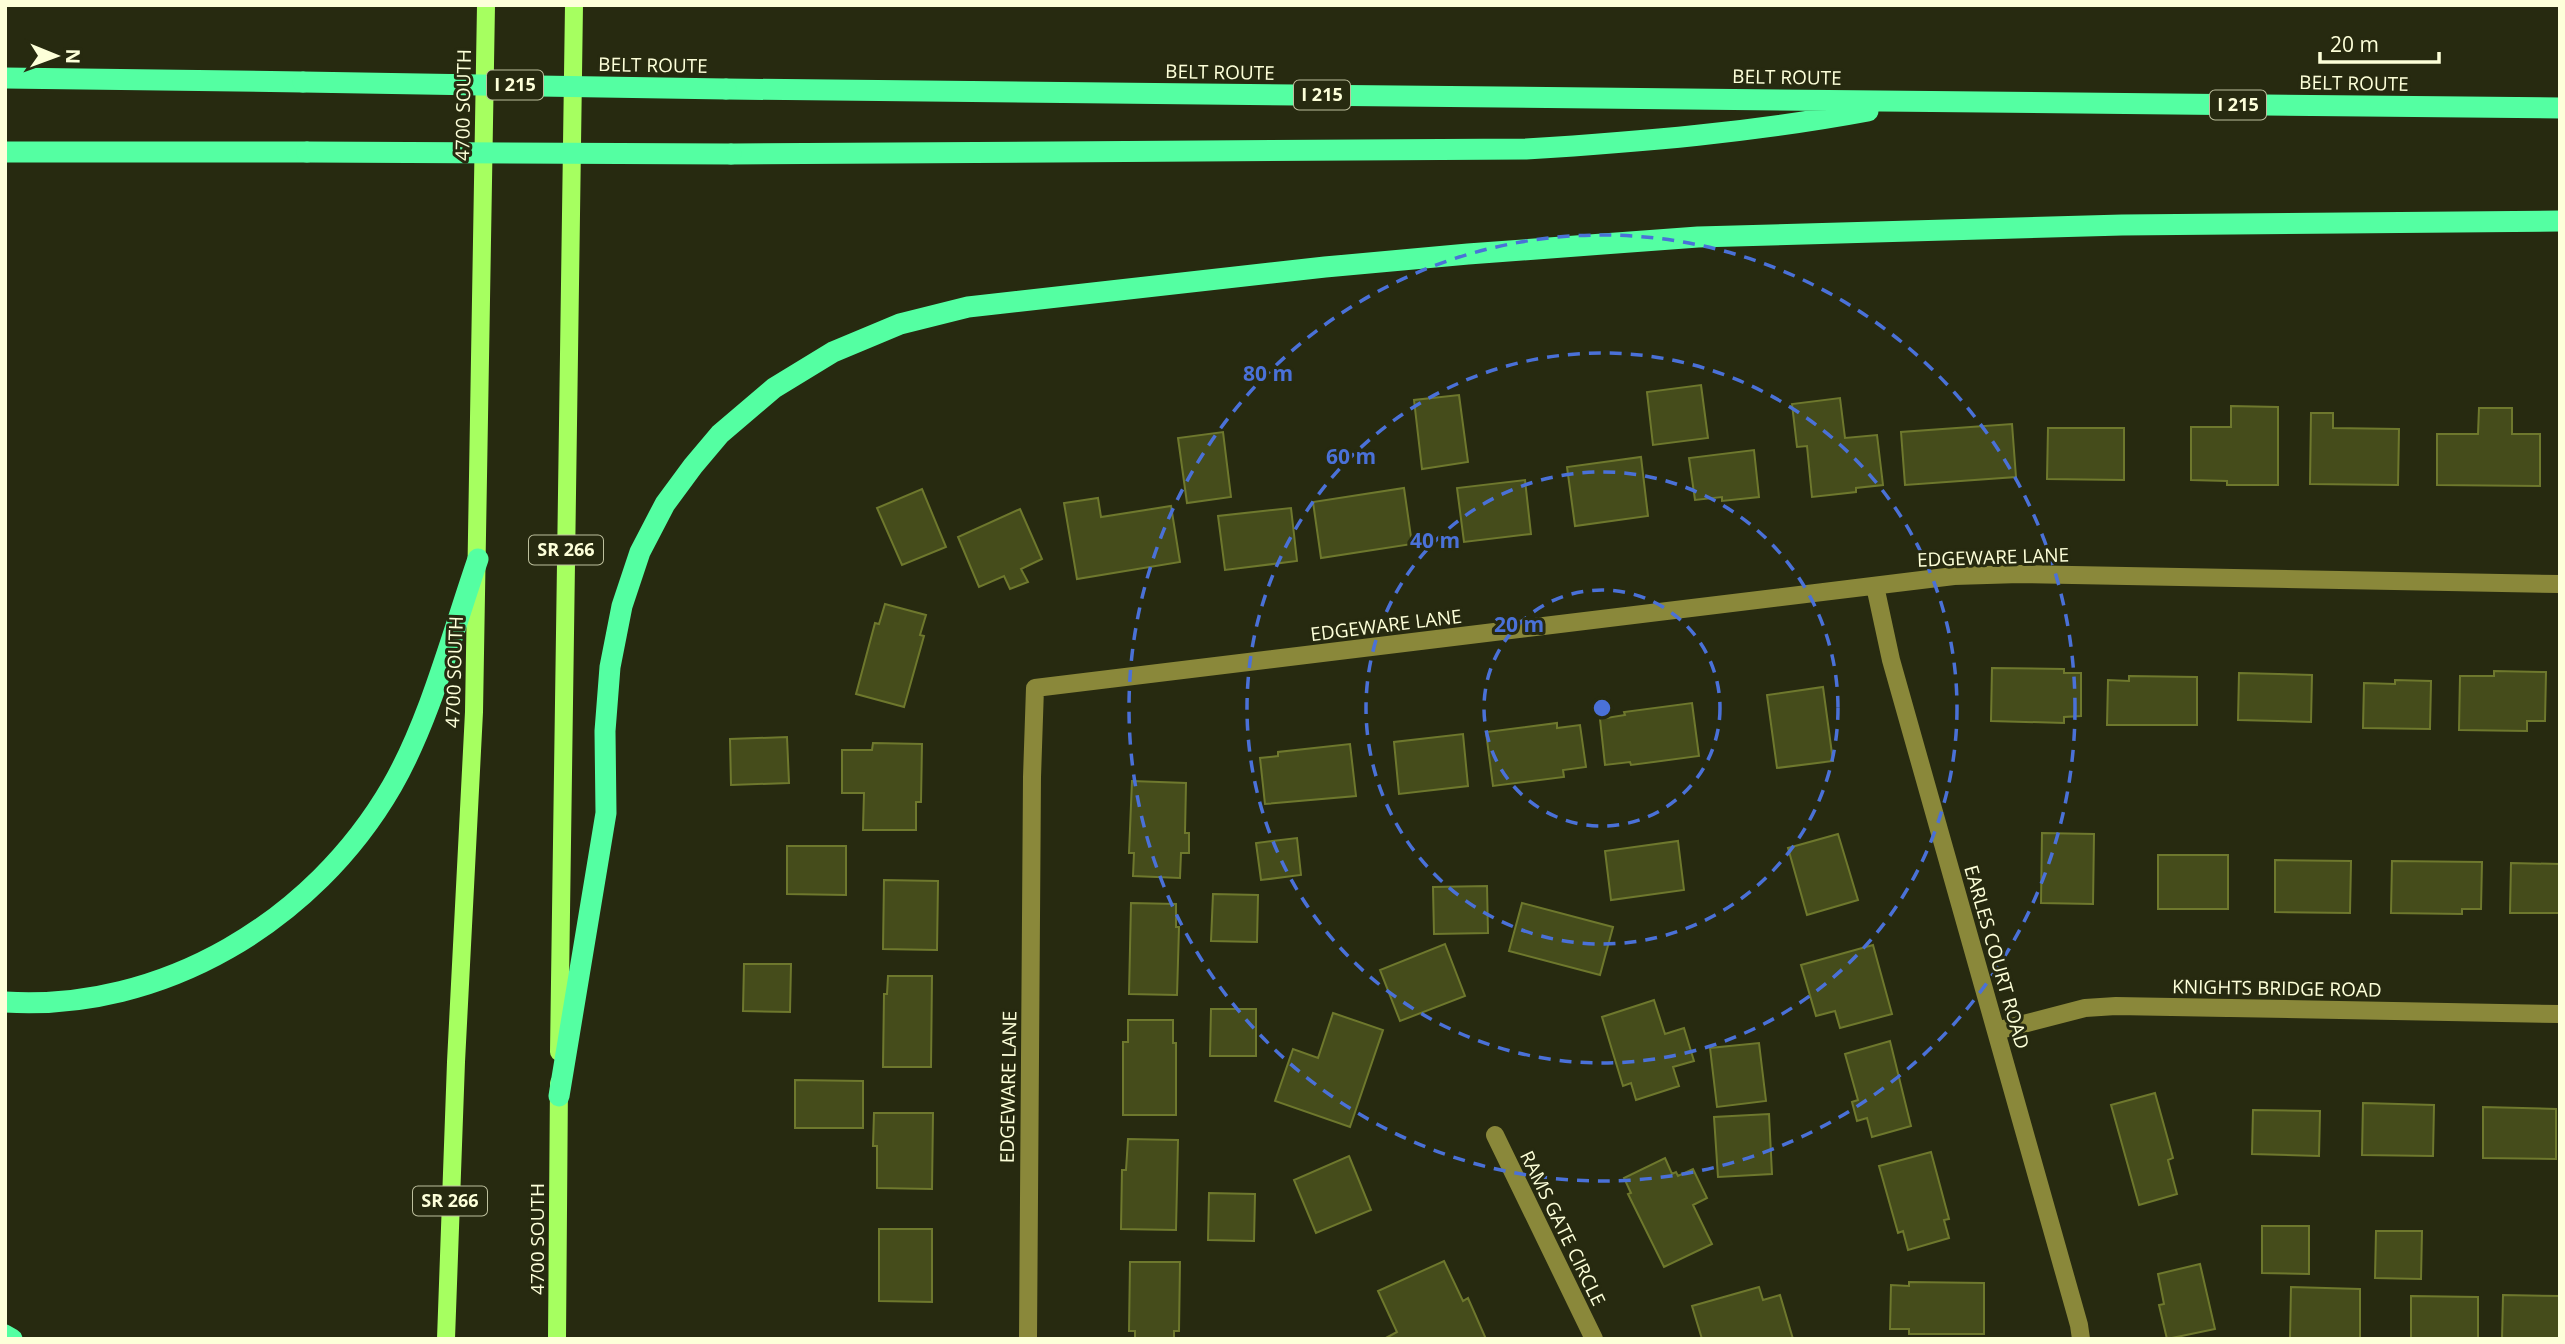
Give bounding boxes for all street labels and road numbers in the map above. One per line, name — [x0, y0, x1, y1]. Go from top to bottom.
street label: 4700 SOUTH — [449, 49, 477, 161]
street label: BELT ROUTE — [598, 51, 708, 79]
street label: BELT ROUTE — [1165, 58, 1275, 86]
street label: BELT ROUTE — [1732, 63, 1842, 91]
street label: BELT ROUTE — [2299, 69, 2409, 97]
road number: I 215 — [487, 70, 543, 100]
road number: I 215 — [1294, 80, 1350, 110]
road number: I 215 — [2210, 90, 2266, 120]
road number: SR 266 — [529, 536, 603, 564]
street label: EDGEWARE LANE — [1916, 541, 2070, 573]
street label: EDGEWARE LANE — [1309, 603, 1463, 647]
street label: 4700 SOUTH — [439, 616, 469, 728]
street label: EARLES COURT ROAD — [1958, 862, 2036, 1052]
street label: KNIGHTS BRIDGE ROAD — [2172, 973, 2382, 1003]
street label: EDGEWARE LANE — [994, 1011, 1022, 1163]
street label: RAMS GATE CIRCLE — [1514, 1146, 1612, 1310]
street label: 4700 SOUTH — [524, 1183, 550, 1295]
road number: SR 266 — [413, 1186, 487, 1216]

